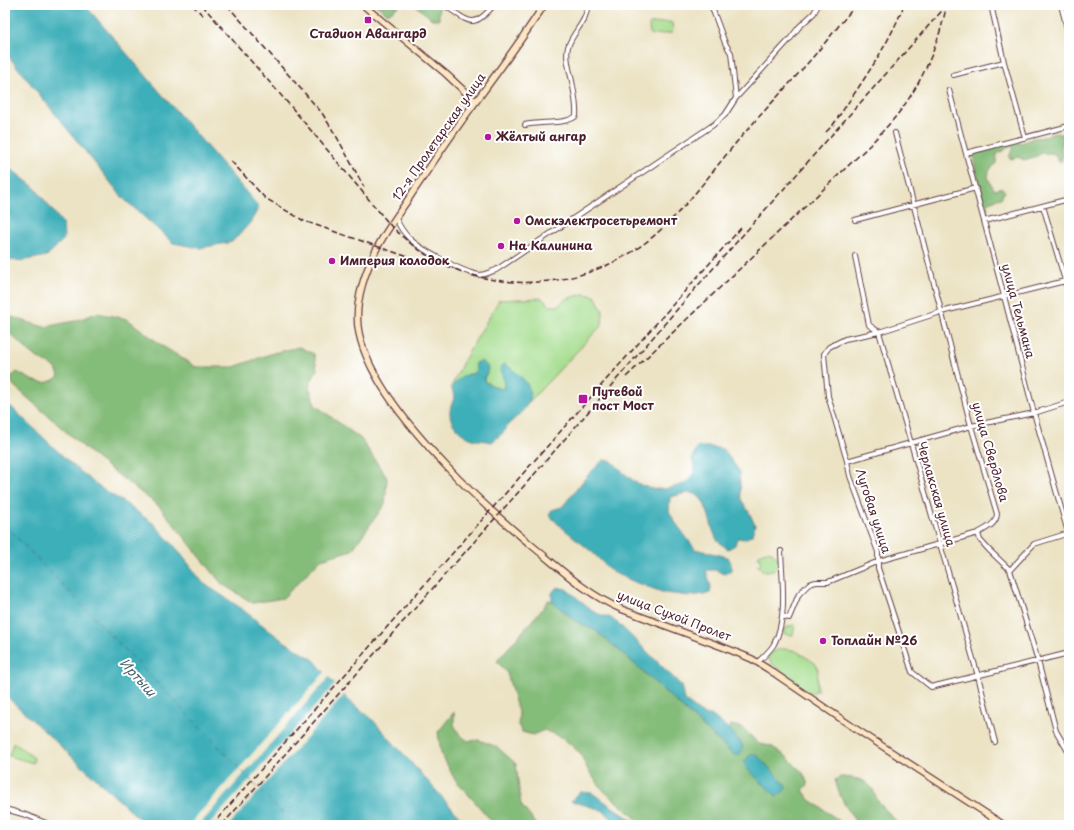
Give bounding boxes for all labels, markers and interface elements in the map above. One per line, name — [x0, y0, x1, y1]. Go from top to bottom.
marker: Стадион Авангард — [363, 15, 373, 25]
place label: Стадион Авангард — [309, 24, 427, 42]
street label: 12-я Пролетарская улица — [387, 68, 490, 204]
place label: Жёлтый ангар — [495, 127, 587, 145]
marker: Жёлтый ангар — [483, 132, 493, 142]
place label: Омскэлектросетьремонт — [525, 211, 678, 229]
marker: Омскэлектросетьремонт — [512, 216, 522, 226]
place label: На Калинина — [509, 236, 593, 254]
marker: На Калинина — [496, 241, 506, 251]
place label: Империя колодок — [340, 251, 450, 269]
marker: Империя колодок — [327, 256, 337, 266]
street label: улица Тельмана — [998, 261, 1040, 361]
place label: Путевой пост Мост — [592, 382, 655, 414]
marker: Путевой пост Мост — [577, 393, 589, 405]
street label: улица Свердлова — [968, 400, 1014, 504]
street label: Черлакская улица — [913, 439, 961, 549]
street label: Луговая улица — [852, 466, 896, 556]
street label: улица Сухой Пролет — [615, 585, 734, 645]
place label: Топлайн №26 — [831, 631, 917, 649]
marker: Топлайн №26 — [818, 636, 828, 646]
water label: Иртыш — [116, 653, 162, 701]

